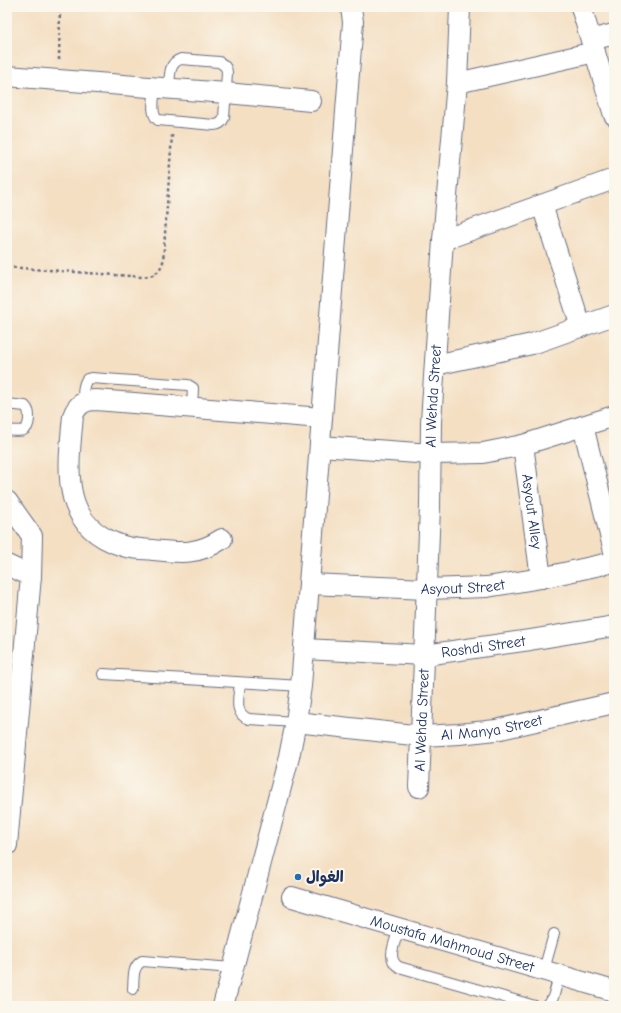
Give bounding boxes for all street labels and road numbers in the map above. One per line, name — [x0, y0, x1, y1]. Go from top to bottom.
street label: Al Wehda Street — [422, 344, 445, 448]
street label: Asyout Alley — [518, 473, 546, 550]
street label: Asyout Street — [421, 575, 507, 598]
street label: Roshdi Street — [440, 632, 527, 662]
street label: Al Wehda Street — [411, 668, 433, 772]
street label: Al Manya Street — [440, 711, 545, 744]
street label: Moustafa Mahmoud Street — [368, 911, 537, 976]

